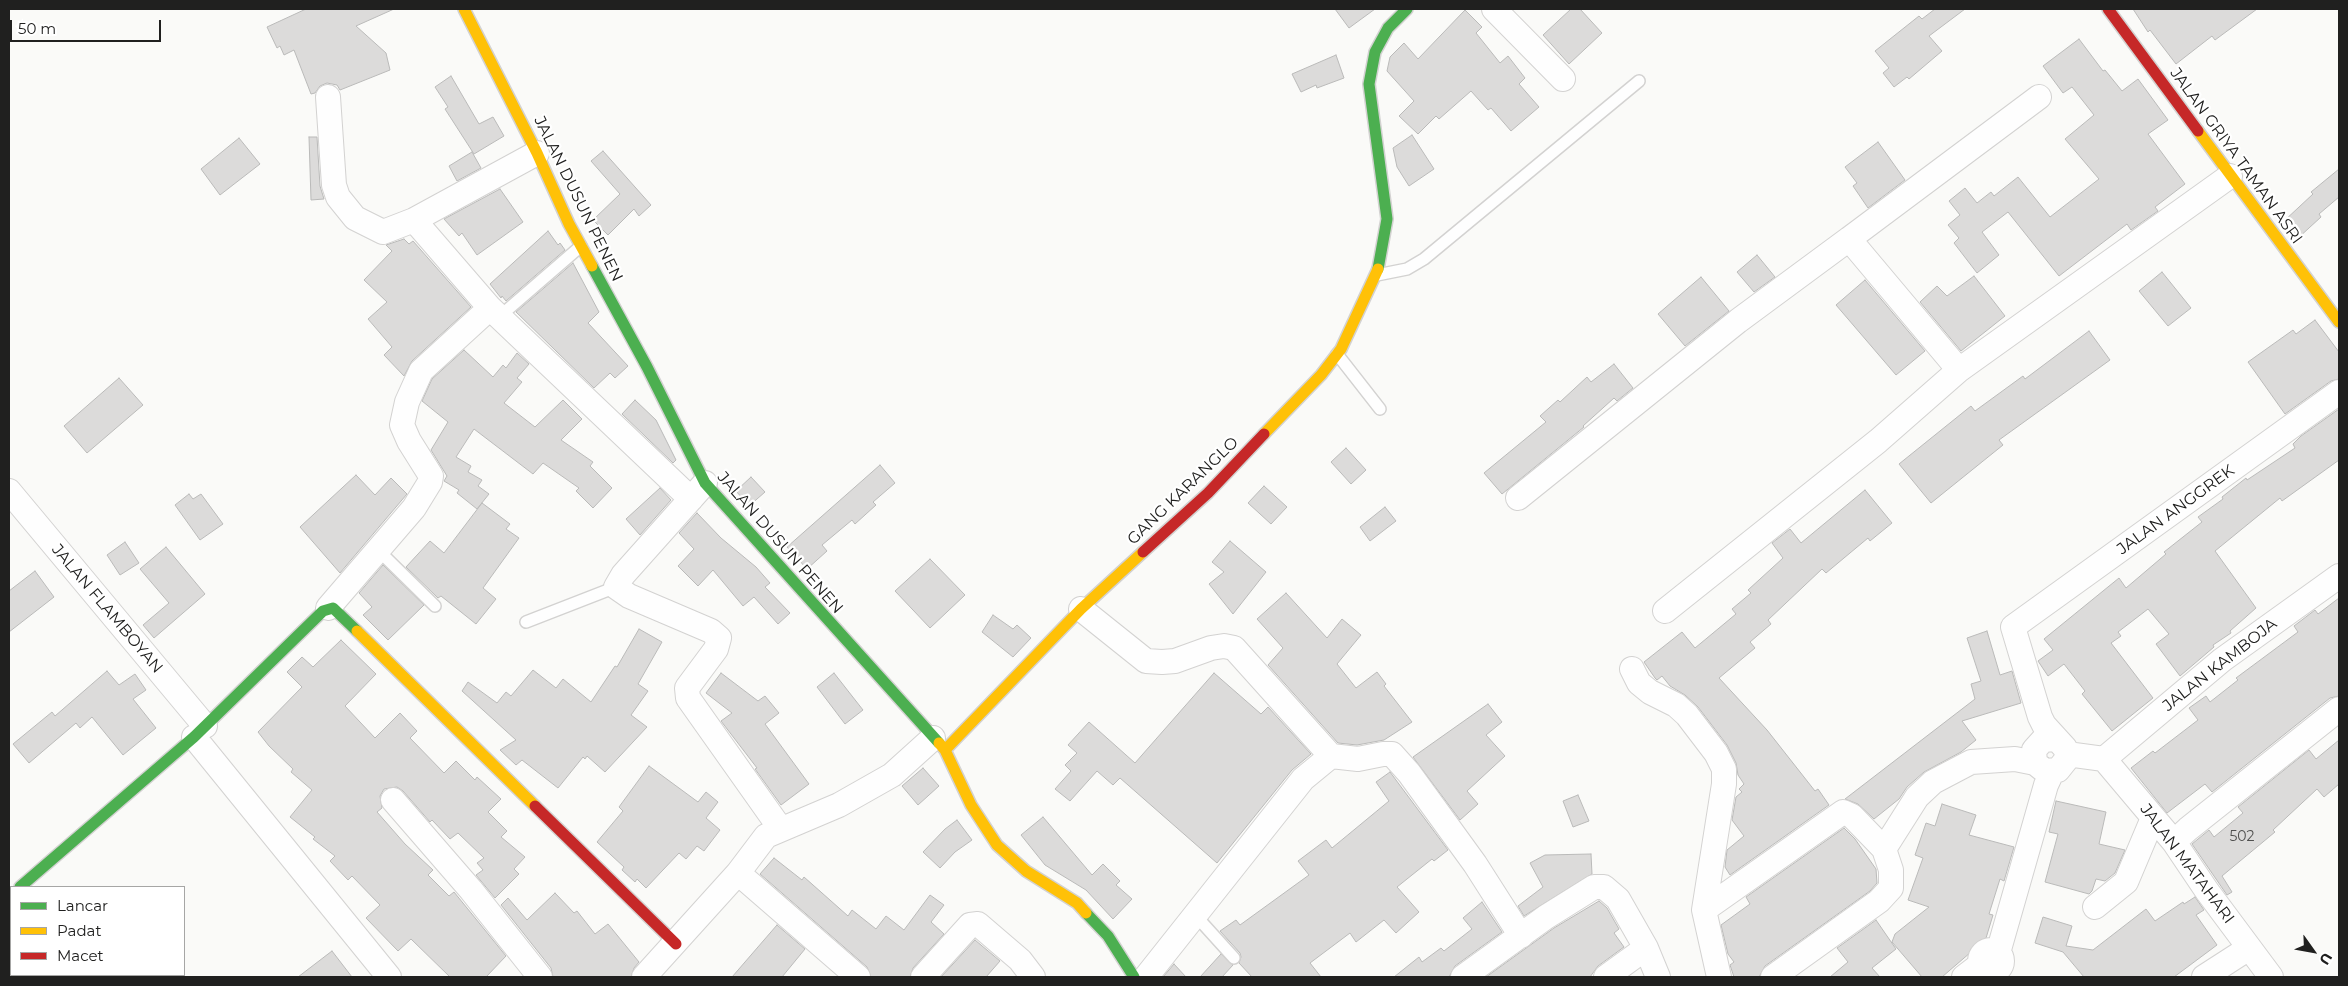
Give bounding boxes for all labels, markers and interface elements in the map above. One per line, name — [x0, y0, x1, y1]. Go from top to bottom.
scale bar — [12, 10, 164, 42]
text: 50 m — [18, 19, 56, 38]
street label: JALAN GRIYA TAMAN ASRI — [2166, 64, 2306, 248]
street label: JALAN DUSUN PENEN — [530, 113, 626, 285]
street label: GANG KARANGLO — [1124, 433, 1242, 549]
street label: JALAN ANGGREK — [2114, 461, 2238, 559]
street label: JALAN DUSUN PENEN — [713, 468, 847, 618]
street label: JALAN FLAMBOYAN — [47, 541, 167, 677]
street label: JALAN KAMBOJA — [2159, 614, 2281, 716]
street label: JALAN MATAHARI — [2136, 801, 2238, 927]
house number: 502 — [2229, 829, 2255, 845]
legend — [10, 886, 185, 976]
text: Lancar — [57, 896, 108, 915]
text: Padat — [57, 921, 102, 940]
north arrow — [2288, 926, 2338, 976]
text: Macet — [57, 946, 104, 965]
text: U — [2315, 949, 2336, 968]

